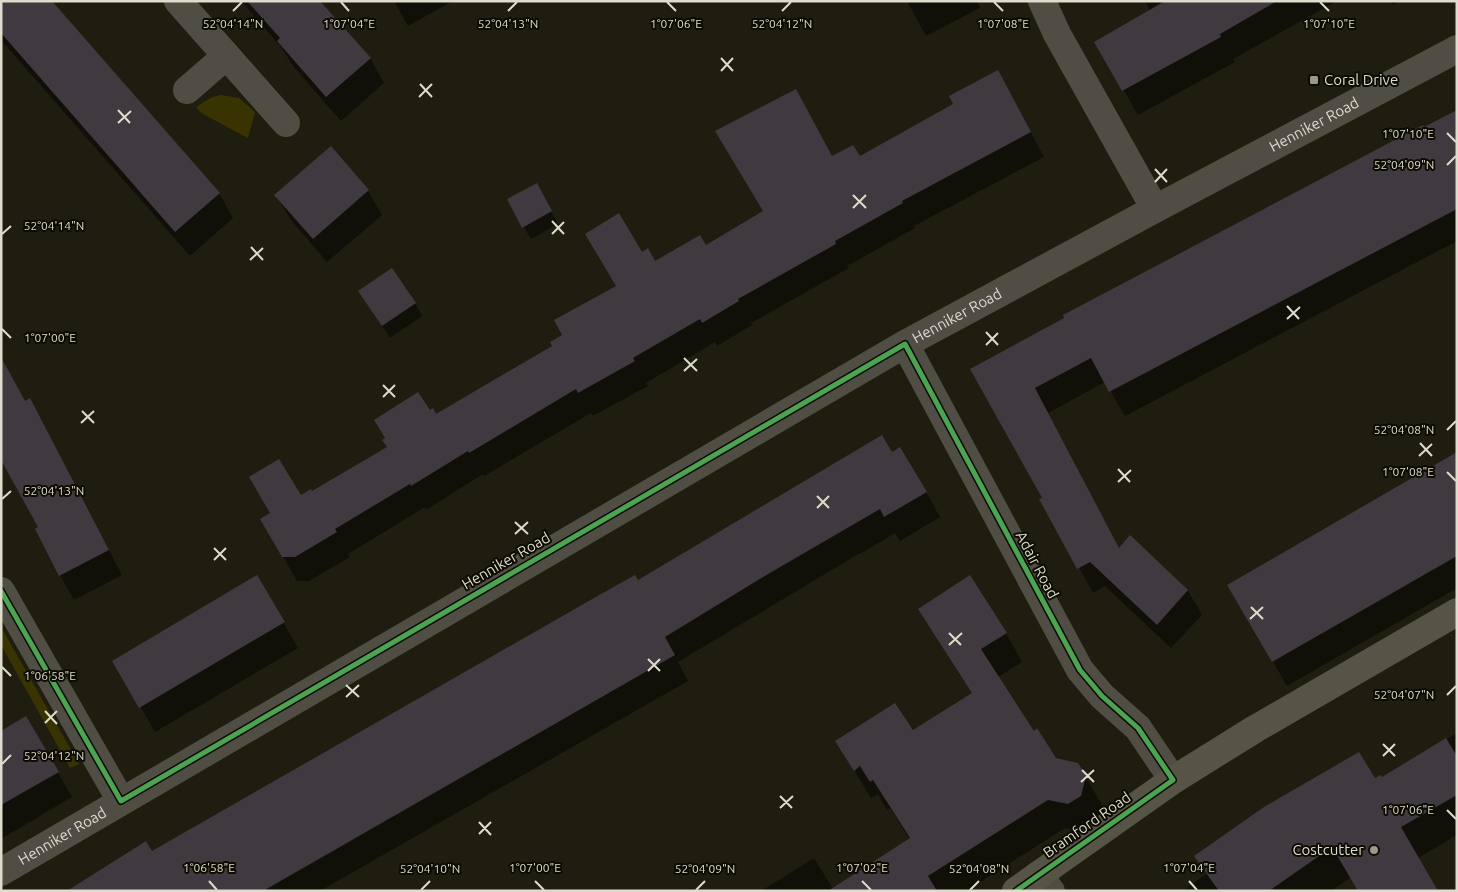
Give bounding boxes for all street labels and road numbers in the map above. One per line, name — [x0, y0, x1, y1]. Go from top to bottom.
street label: Henniker Road — [1266, 94, 1361, 155]
street label: Henniker Road — [909, 285, 1004, 346]
street label: Adair Road — [1013, 528, 1062, 601]
street label: Henniker Road — [459, 529, 553, 593]
street label: Bramford Road — [1040, 788, 1134, 861]
street label: Henniker Road — [15, 803, 109, 868]

